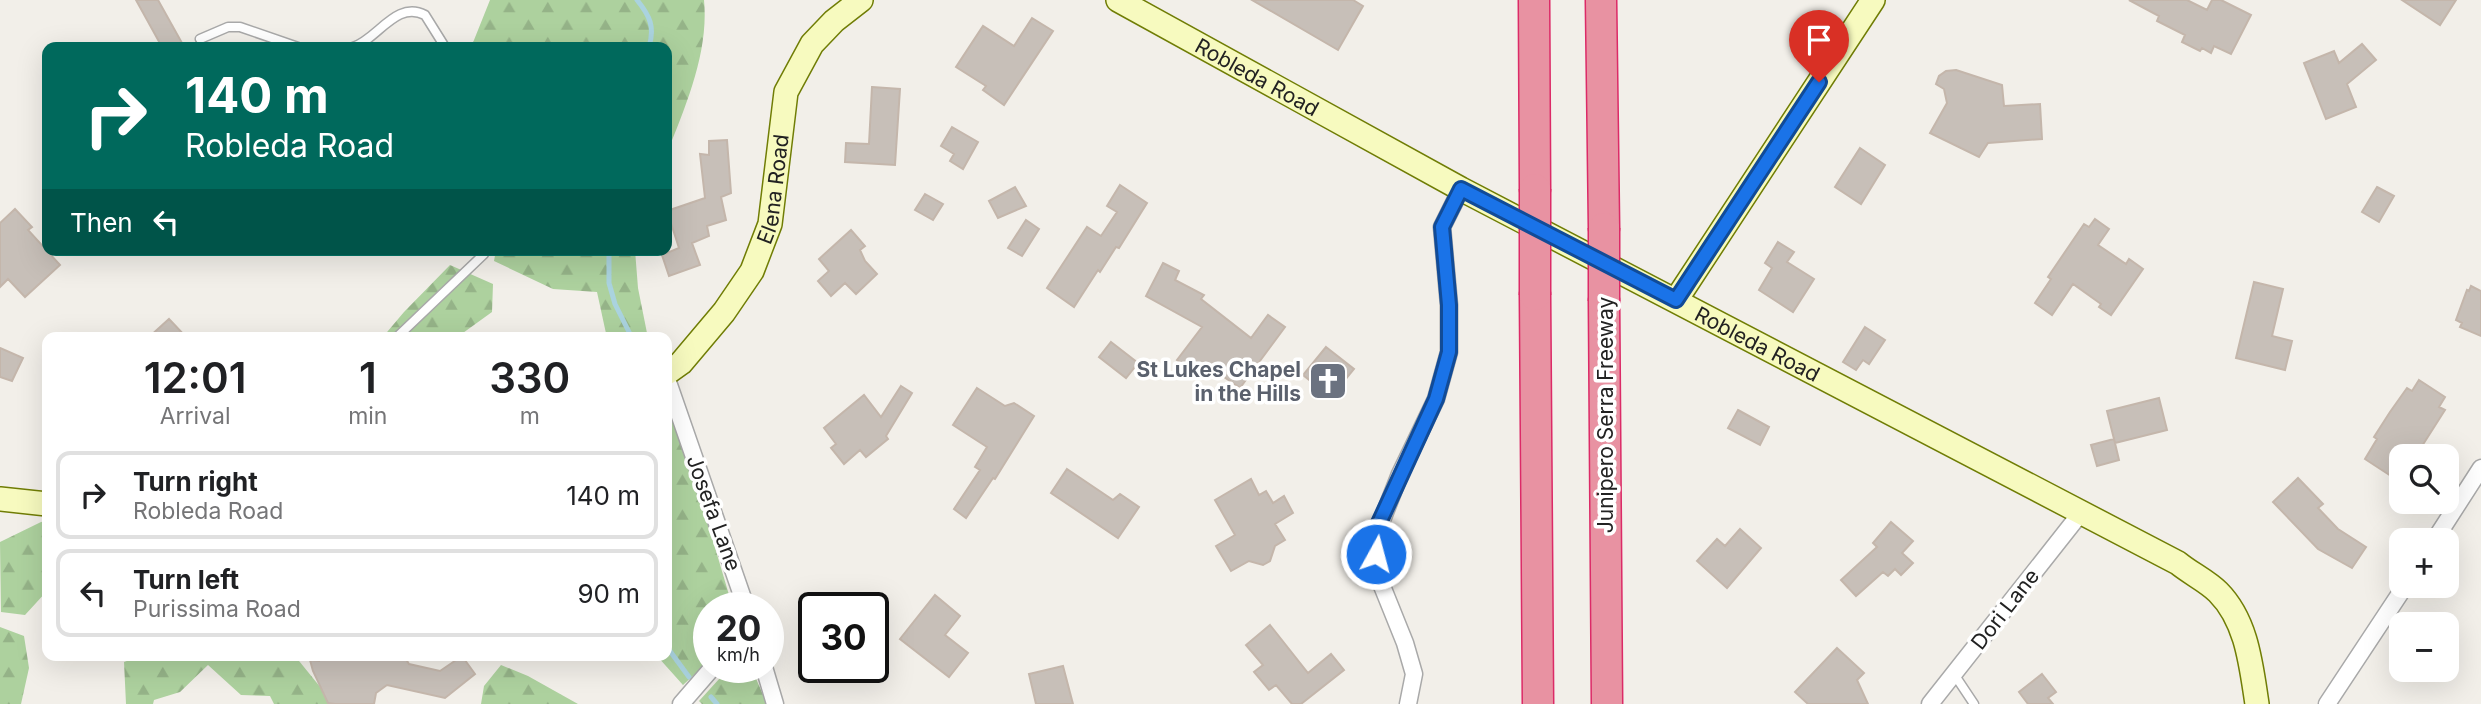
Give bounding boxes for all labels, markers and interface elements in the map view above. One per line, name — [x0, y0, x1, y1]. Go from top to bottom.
pin — [1789, 10, 1849, 82]
icon: arrive — [1800, 21, 1838, 59]
street label: Robleda Road — [1191, 33, 1323, 121]
text: 140 m — [185, 66, 329, 125]
icon: right — [70, 70, 161, 161]
text: Robleda Road — [185, 126, 394, 165]
street label: Elena Road — [751, 133, 793, 247]
icon: left — [147, 203, 185, 241]
text: Then — [70, 207, 133, 238]
street label: Junipero Serra Freeway — [1593, 297, 1618, 533]
street label: Robleda Road — [1691, 301, 1824, 386]
text: 12:01 — [144, 352, 246, 403]
text: 1 — [359, 352, 377, 403]
text: 330 — [489, 352, 570, 403]
place label: St Lukes Chapel in the Hills — [1136, 357, 1301, 406]
church icon: St Lukes Chapel in the Hills — [1307, 360, 1349, 402]
text: Arrival — [160, 402, 230, 430]
text: min — [348, 402, 387, 430]
text: m — [520, 402, 540, 430]
map controls — [2389, 444, 2459, 682]
button: search — [2389, 444, 2459, 514]
street label: Josefa Lane — [681, 452, 747, 574]
text: Turn right — [133, 466, 258, 497]
icon: right — [74, 476, 112, 514]
text: 140 m — [566, 480, 640, 511]
text: Robleda Road — [133, 497, 283, 525]
position arrow — [1339, 517, 1413, 591]
button: + — [2389, 528, 2459, 598]
text: Turn left — [133, 564, 239, 595]
street label: Dori Lane — [1966, 564, 2044, 654]
icon: left — [74, 574, 112, 612]
text: 90 m — [577, 578, 640, 609]
speed limit sign: 30 — [798, 592, 889, 683]
text: Purissima Road — [133, 595, 301, 623]
text: 20 — [716, 607, 761, 649]
button: − — [2389, 612, 2459, 682]
text: km/h — [717, 644, 760, 665]

